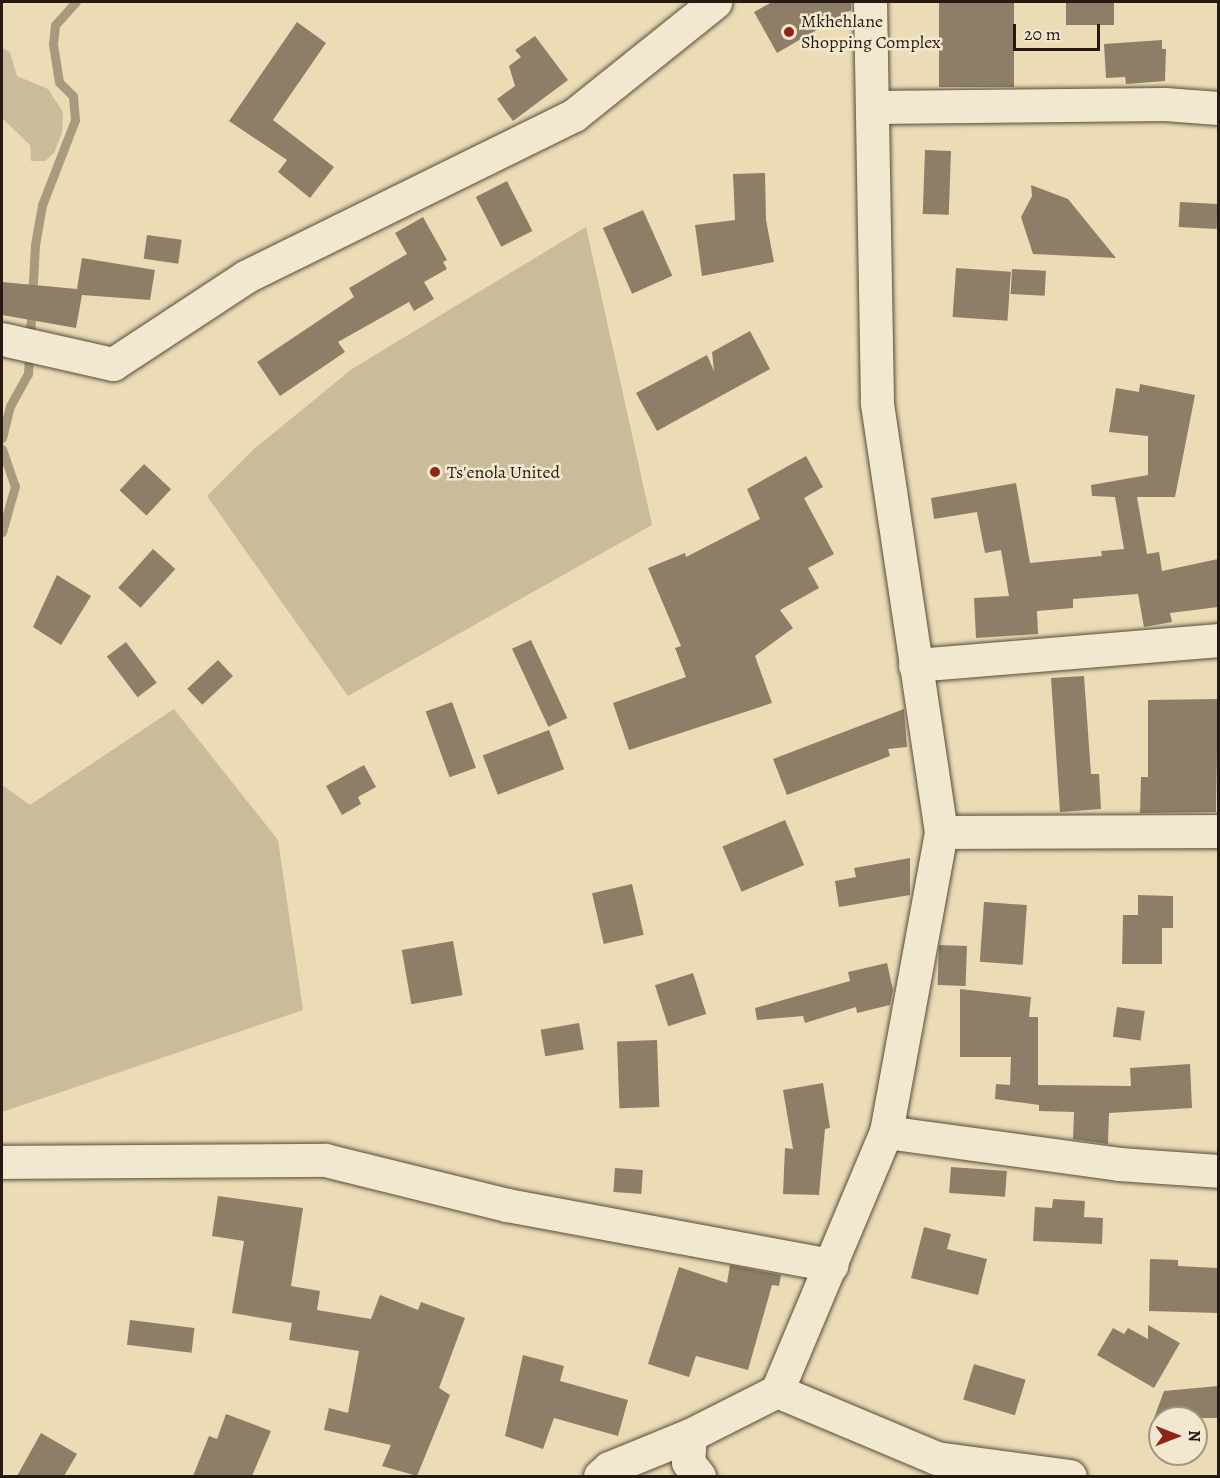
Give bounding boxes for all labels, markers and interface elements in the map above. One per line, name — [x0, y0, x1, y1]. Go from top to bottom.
place label: Mkhehlane Shopping Complex — [801, 11, 940, 54]
scale bar — [1016, 12, 1103, 50]
text: 20 m — [1024, 22, 1061, 46]
marker: Mkhehlane Shopping Complex — [782, 25, 796, 39]
place label: Ts'enola United — [447, 461, 560, 483]
marker: Ts'enola United — [428, 465, 442, 479]
north arrow — [1148, 1406, 1208, 1466]
text: N — [1183, 1430, 1205, 1442]

